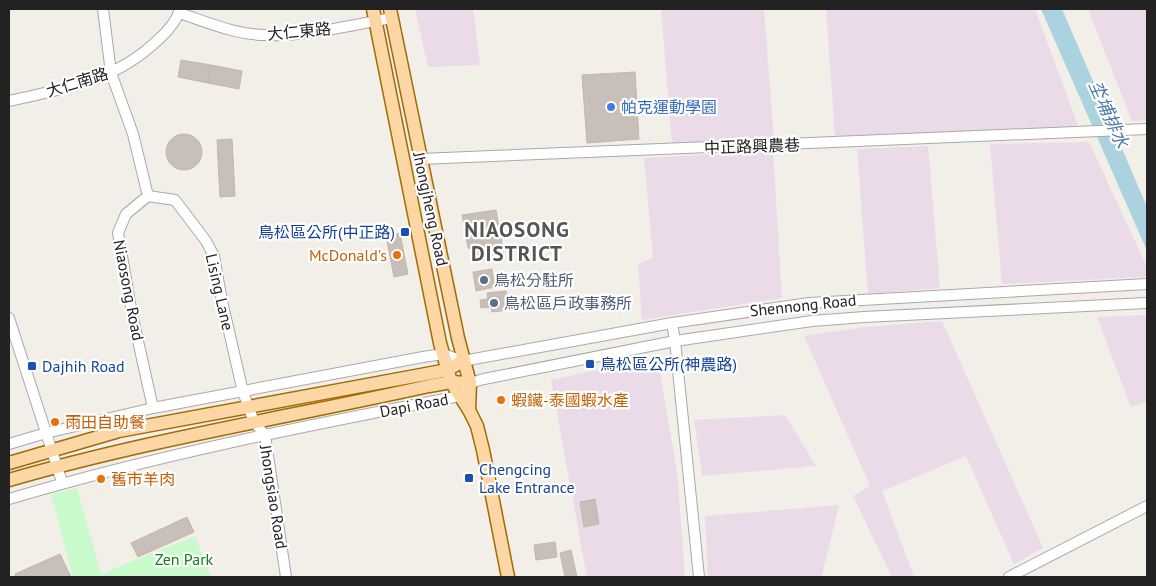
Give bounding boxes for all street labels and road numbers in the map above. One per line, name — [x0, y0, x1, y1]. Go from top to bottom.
street label: 大仁東路 — [266, 18, 332, 44]
street label: 大仁南路 — [43, 63, 111, 101]
street label: 中正路興農巷 — [704, 134, 800, 158]
street label: Jhongjheng Road — [409, 149, 453, 268]
street label: Niaosong Road — [109, 238, 149, 342]
street label: Lising Lane — [201, 252, 239, 332]
street label: Shennong Road — [749, 289, 857, 321]
street label: Dapi Road — [378, 389, 450, 421]
street label: Jhongsiao Road — [256, 443, 292, 550]

